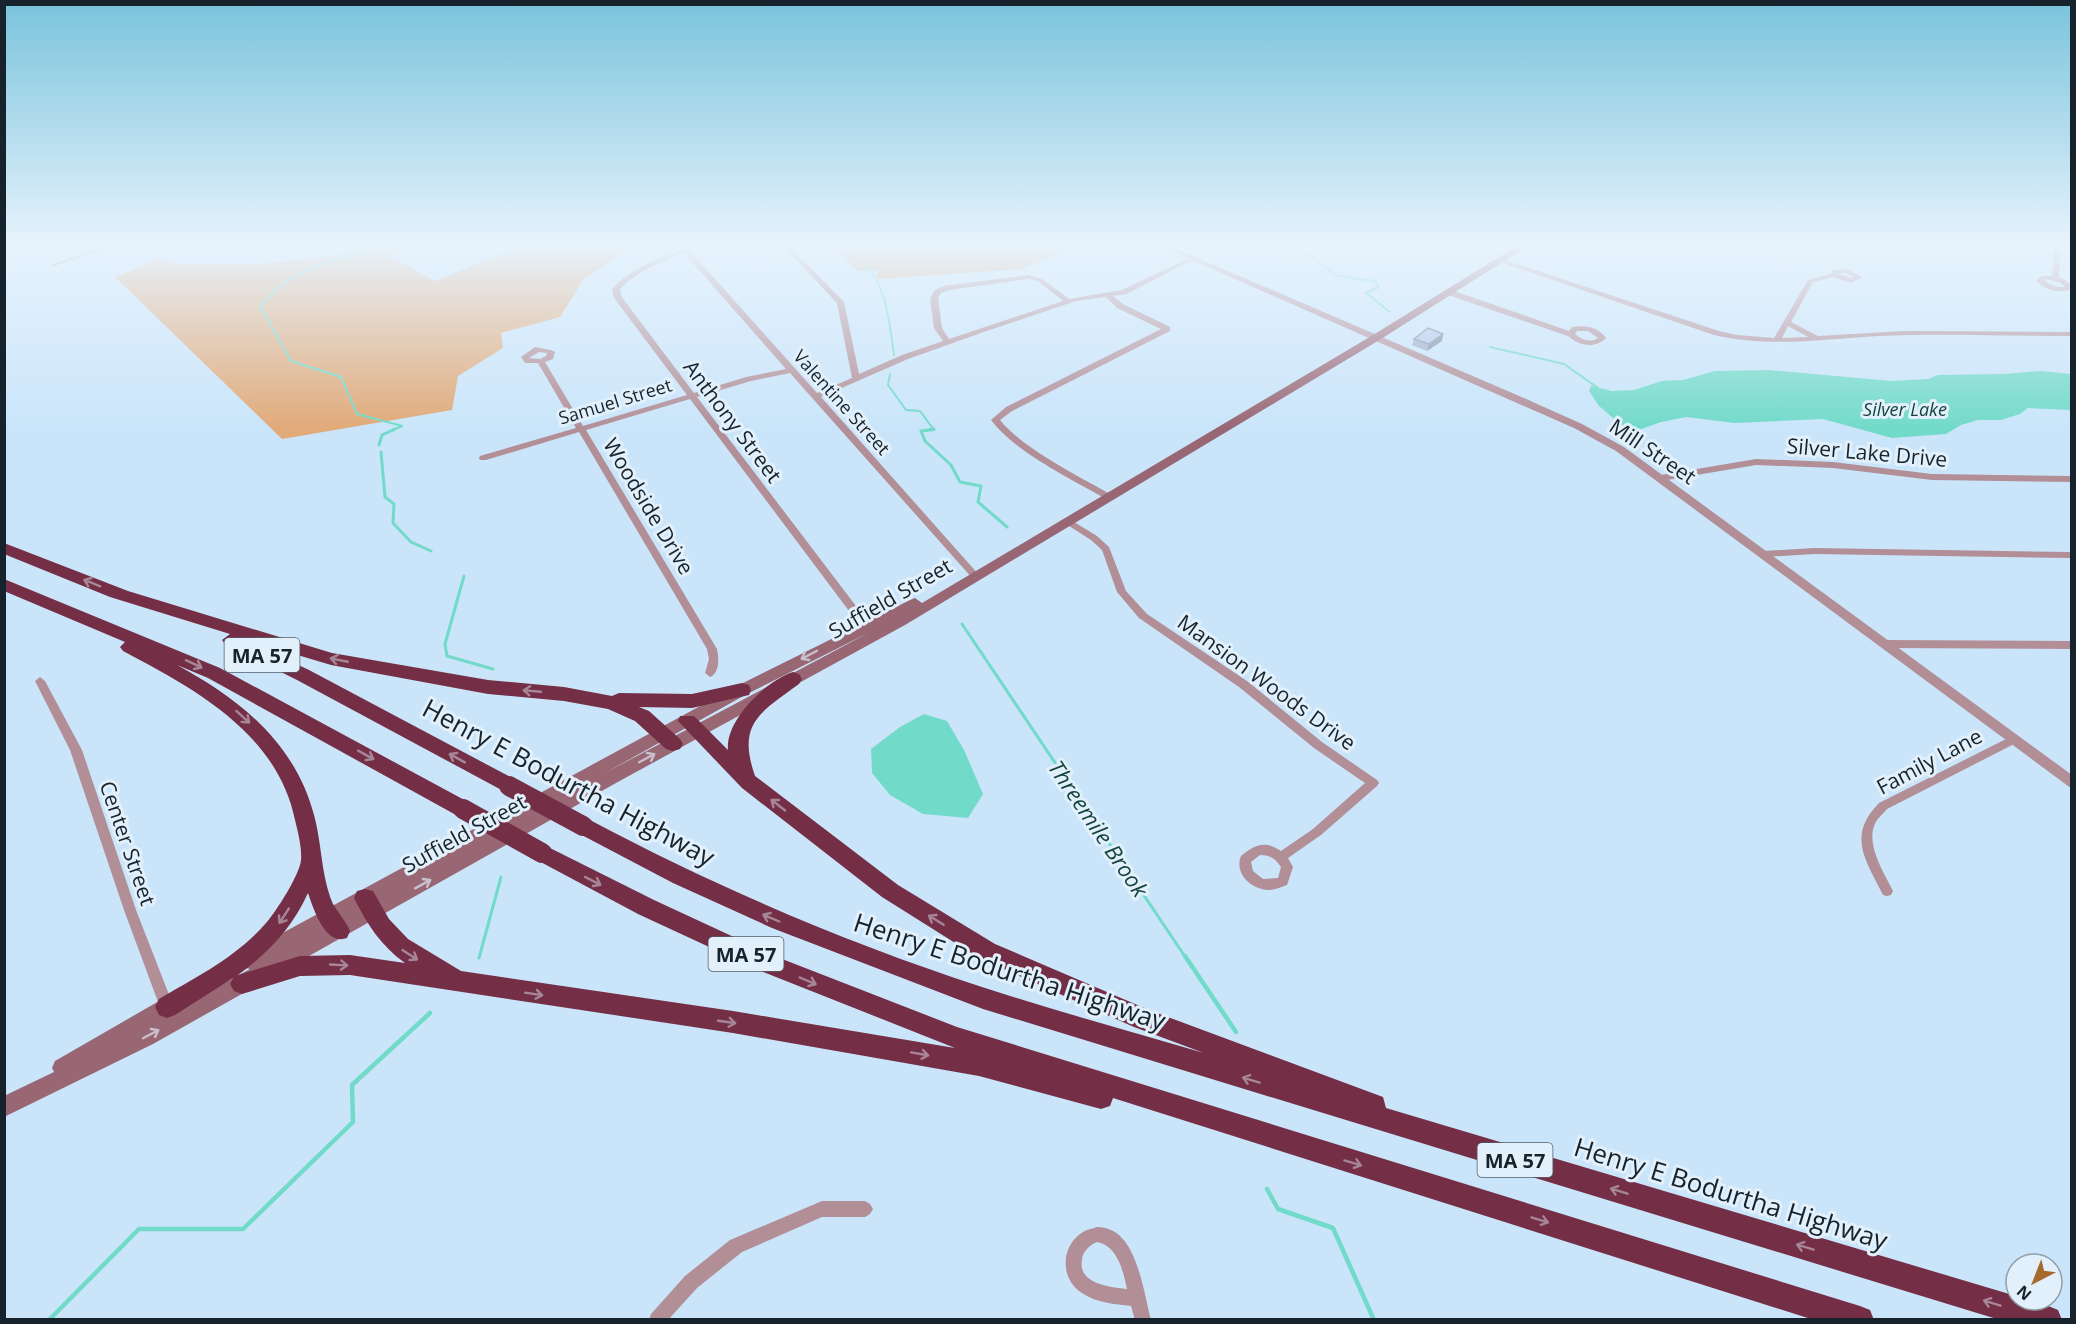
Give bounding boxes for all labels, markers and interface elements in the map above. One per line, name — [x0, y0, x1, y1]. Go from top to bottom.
street label: Valentine Street — [788, 344, 896, 460]
street label: Anthony Street — [678, 354, 788, 488]
street label: Samuel Street — [555, 372, 675, 430]
water label: Silver Lake — [1863, 397, 1947, 421]
street label: Mill Street — [1604, 412, 1702, 490]
street label: Silver Lake Drive — [1786, 431, 1948, 473]
street label: Woodside Drive — [597, 433, 701, 579]
street label: Suffield Street — [823, 551, 957, 645]
one-way arrow — [84, 577, 102, 588]
street label: Mansion Woods Drive — [1172, 608, 1362, 756]
road number: MA 57 — [224, 638, 300, 672]
one-way arrow — [800, 650, 818, 661]
one-way arrow — [330, 654, 349, 666]
one-way arrow — [184, 658, 202, 670]
one-way arrow — [522, 686, 542, 697]
street label: Henry E Bodurtha Highway — [417, 690, 722, 875]
one-way arrow — [236, 710, 251, 724]
street label: Family Lane — [1871, 721, 1987, 801]
one-way arrow — [357, 749, 374, 761]
one-way arrow — [449, 752, 466, 764]
one-way arrow — [638, 752, 656, 763]
water label: Threemile Brook — [1042, 754, 1156, 903]
street label: Center Street — [94, 777, 162, 909]
street label: Suffield Street — [397, 787, 531, 879]
one-way arrow — [771, 799, 787, 812]
one-way arrow — [584, 875, 602, 887]
one-way arrow — [413, 878, 431, 889]
street label: Henry E Bodurtha Highway — [849, 903, 1172, 1039]
one-way arrow — [278, 907, 291, 924]
one-way arrow — [763, 912, 781, 923]
one-way arrow — [928, 913, 945, 925]
road number: MA 57 — [708, 937, 783, 971]
one-way arrow — [402, 948, 419, 961]
one-way arrow — [329, 959, 349, 970]
one-way arrow — [799, 976, 817, 987]
one-way arrow — [524, 989, 544, 1000]
one-way arrow — [717, 1016, 737, 1027]
one-way arrow — [141, 1028, 159, 1039]
one-way arrow — [909, 1048, 929, 1059]
one-way arrow — [1242, 1074, 1261, 1085]
street label: Henry E Bodurtha Highway — [1570, 1128, 1893, 1258]
road number: MA 57 — [1478, 1143, 1552, 1177]
one-way arrow — [1343, 1158, 1362, 1169]
one-way arrow — [1610, 1185, 1629, 1196]
one-way arrow — [1530, 1215, 1549, 1226]
one-way arrow — [1796, 1241, 1815, 1252]
north arrow — [2004, 1252, 2064, 1312]
text: N — [2012, 1281, 2036, 1306]
one-way arrow — [1983, 1297, 2002, 1308]

